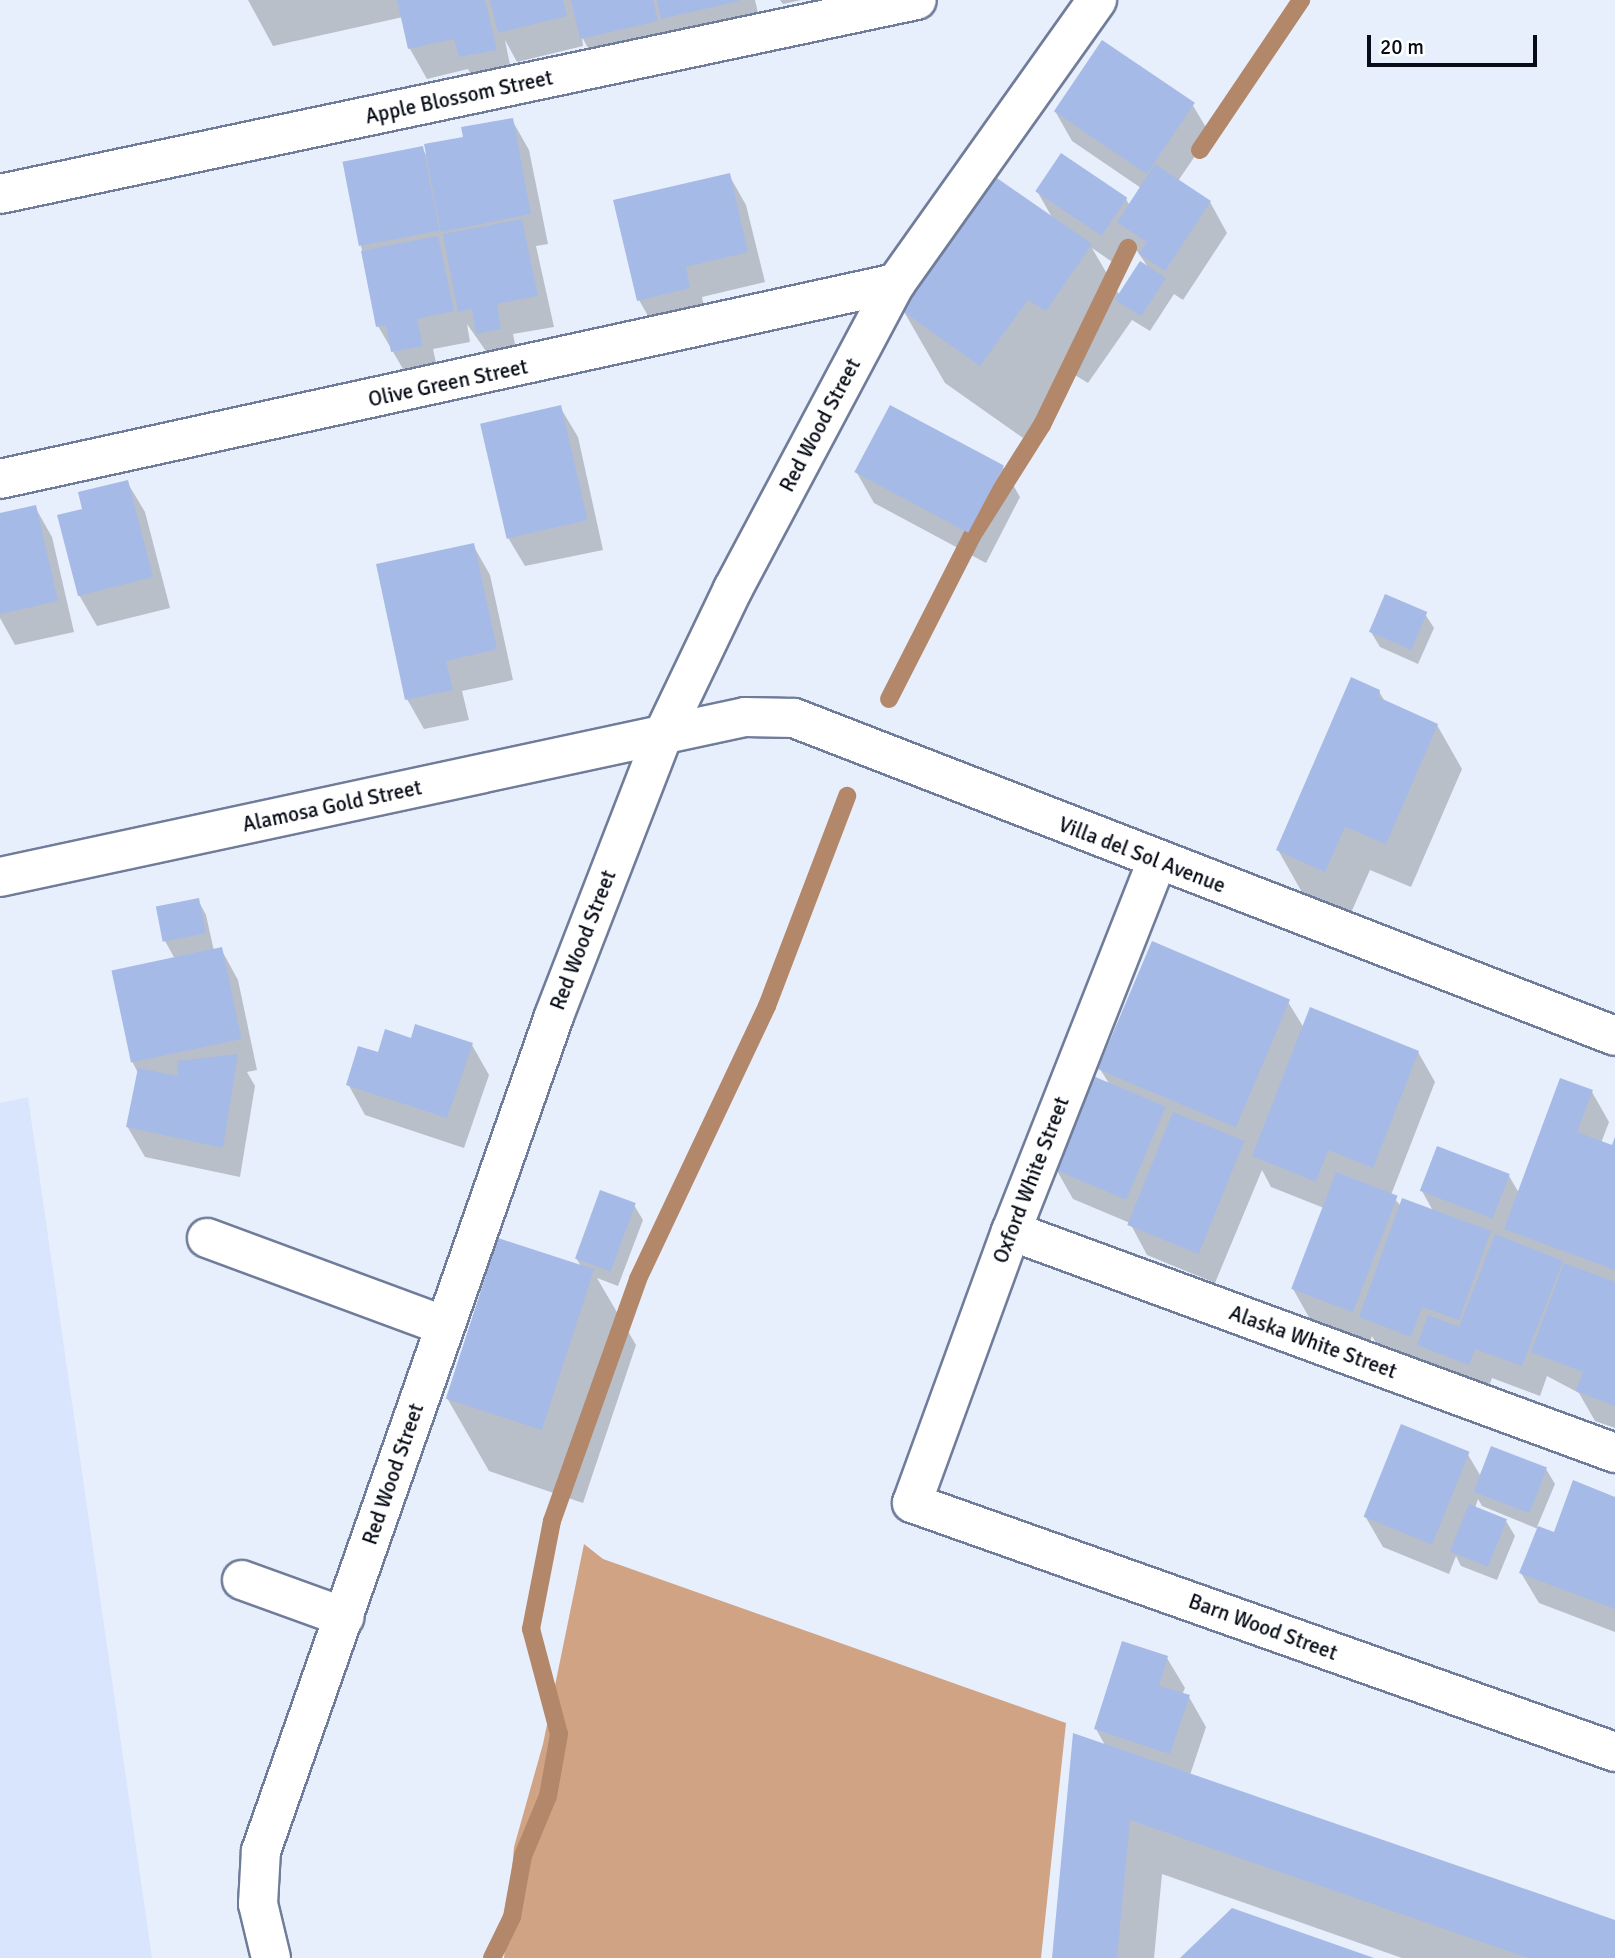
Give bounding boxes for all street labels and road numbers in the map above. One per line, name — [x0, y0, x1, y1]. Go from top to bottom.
street label: Apple Blossom Street — [363, 65, 555, 129]
street label: Olive Green Street — [366, 354, 530, 412]
street label: Red Wood Street — [774, 354, 866, 496]
street label: Alamosa Gold Street — [240, 775, 424, 837]
street label: Villa del Sol Avenue — [1055, 812, 1229, 898]
street label: Red Wood Street — [545, 866, 621, 1014]
street label: Oxford White Street — [988, 1093, 1074, 1267]
street label: Alaska White Street — [1226, 1300, 1400, 1384]
street label: Red Wood Street — [357, 1400, 429, 1548]
street label: Barn Wood Street — [1185, 1588, 1341, 1666]

